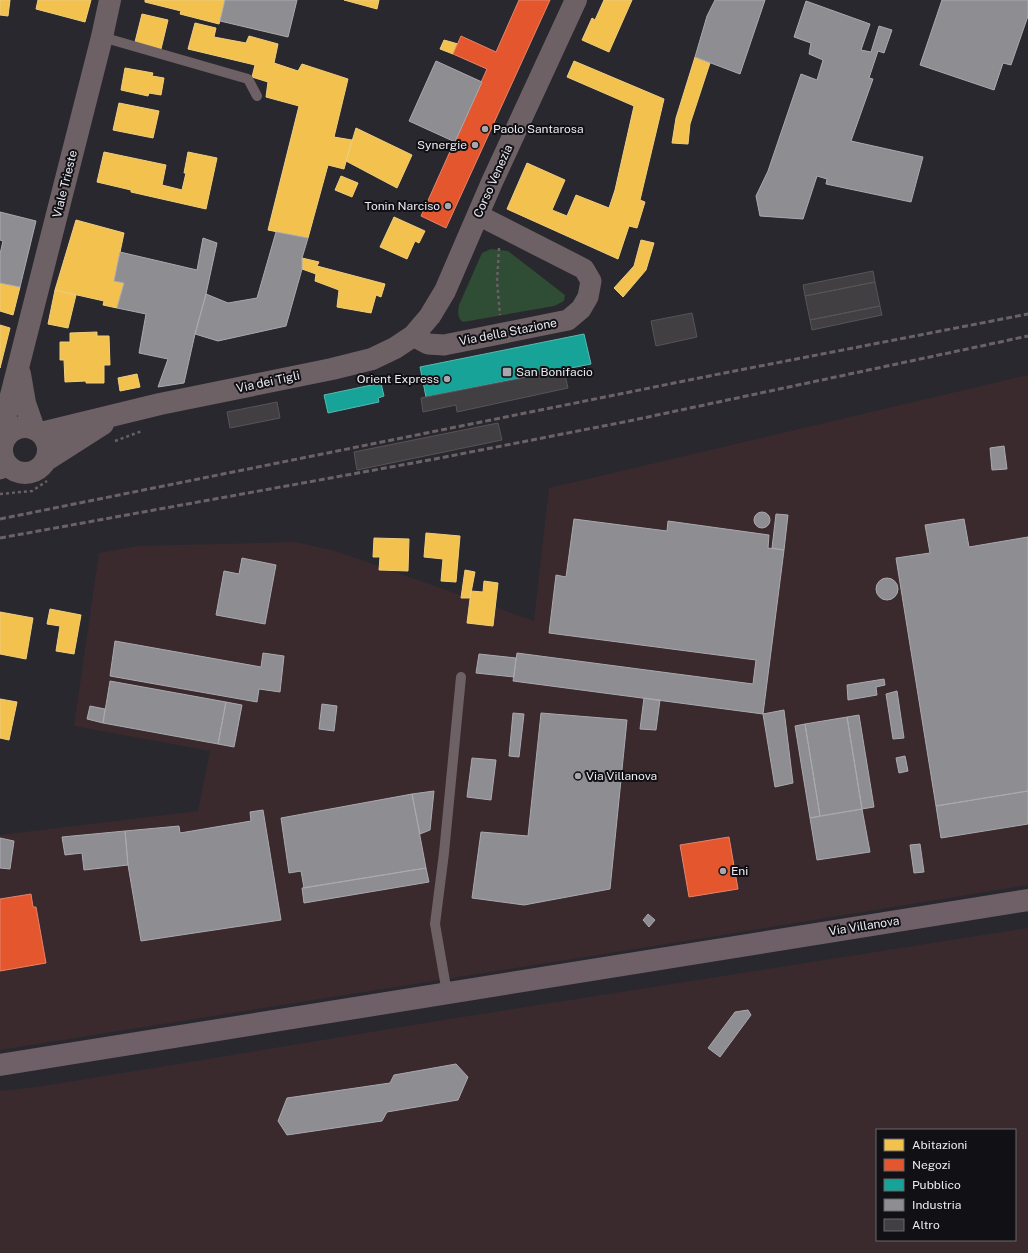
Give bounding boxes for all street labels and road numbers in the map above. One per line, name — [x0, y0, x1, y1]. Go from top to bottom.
street label: Corso Venezia — [471, 142, 515, 220]
street label: Viale Trieste — [50, 149, 80, 219]
street label: Via della Stazione — [458, 316, 558, 348]
street label: Via dei Tigli — [235, 368, 301, 396]
street label: Via Villanova — [828, 914, 900, 938]

